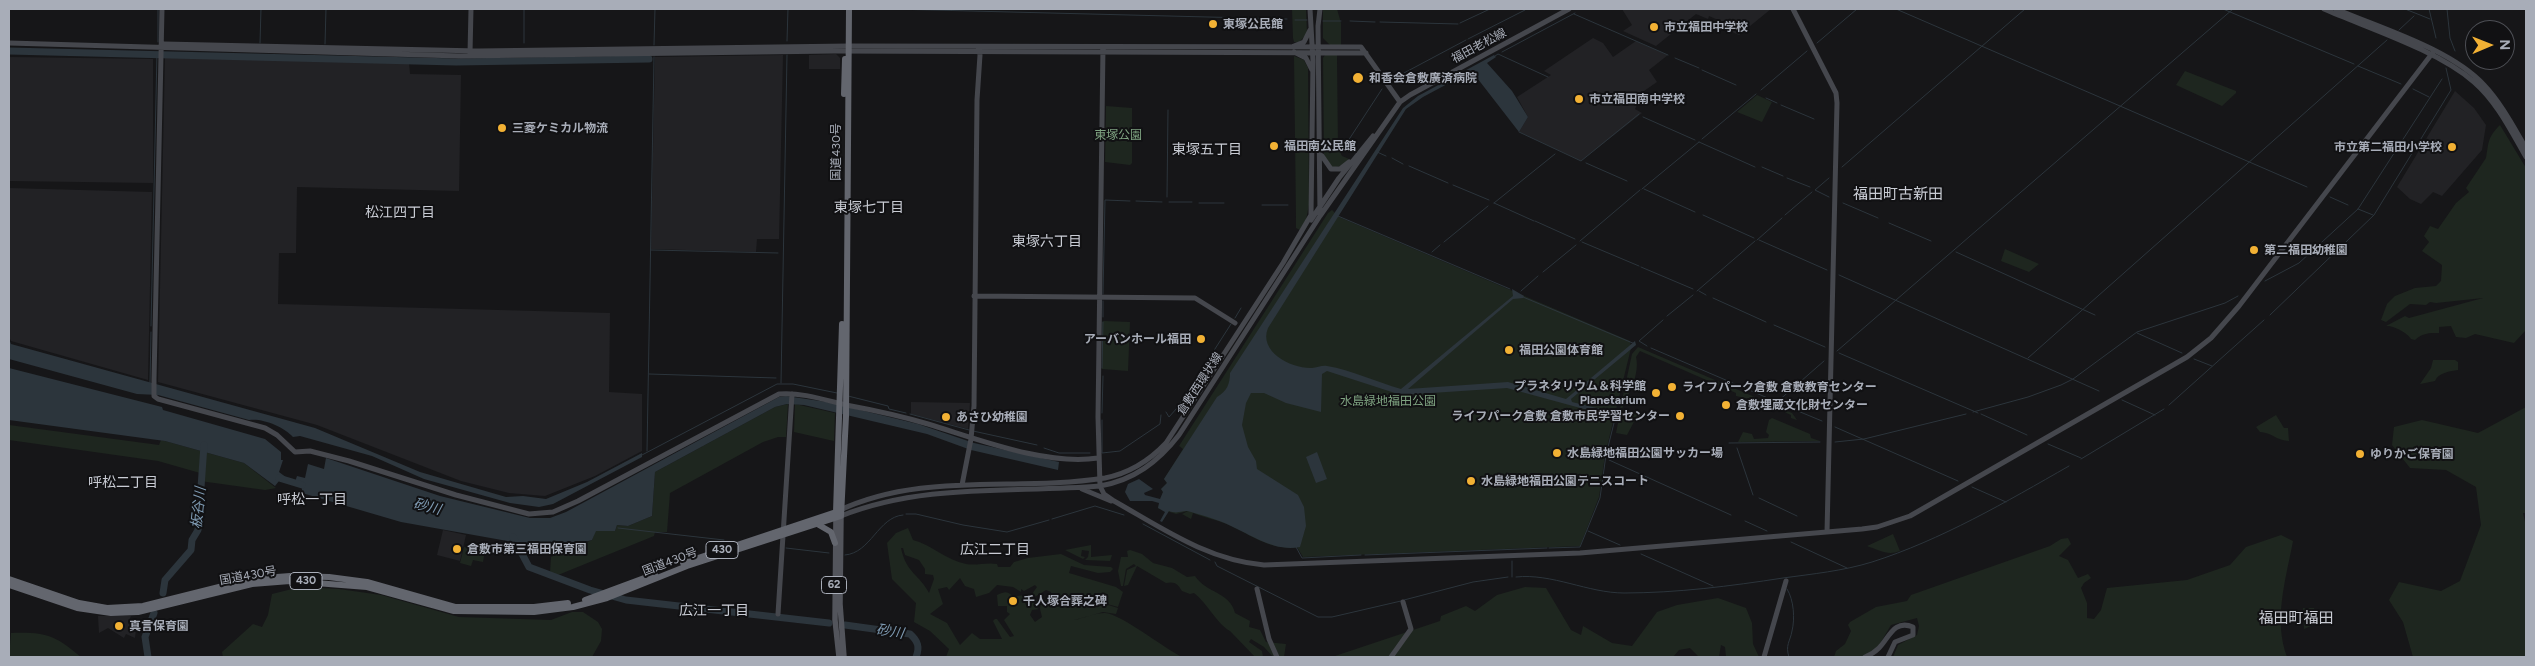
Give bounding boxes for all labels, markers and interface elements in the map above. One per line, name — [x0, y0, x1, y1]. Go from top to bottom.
place label: 東塚公民館 — [1223, 17, 1283, 31]
marker: 東塚公民館 — [1207, 18, 1219, 30]
place label: 市立福田中学校 — [1664, 20, 1748, 34]
north arrow — [2465, 20, 2515, 70]
marker: 市立福田中学校 — [1648, 21, 1660, 33]
street label: 福田老松線 — [1449, 26, 1509, 66]
text: N — [2496, 39, 2513, 50]
marker: 和香会倉敷廣済病院 — [1351, 71, 1365, 85]
place label: 和香会倉敷廣済病院 — [1369, 71, 1477, 85]
place label: 市立福田南中学校 — [1589, 92, 1685, 106]
marker: 市立福田南中学校 — [1573, 93, 1585, 105]
place label: 三菱ケミカル物流 — [512, 121, 608, 135]
marker: 三菱ケミカル物流 — [496, 122, 508, 134]
street label: 国道430号 — [829, 123, 843, 181]
park label: 東塚公園 — [1094, 128, 1142, 142]
place label: 福田南公民館 — [1284, 139, 1356, 153]
marker: 福田南公民館 — [1268, 140, 1280, 152]
place label: 市立第二福田小学校 — [2334, 140, 2442, 154]
marker: 市立第二福田小学校 — [2446, 141, 2458, 153]
district label: 東塚五丁目 — [1172, 142, 1242, 158]
district label: 福田町古新田 — [1853, 186, 1943, 204]
district label: 東塚七丁目 — [834, 200, 904, 216]
district label: 松江四丁目 — [365, 205, 435, 221]
district label: 東塚六丁目 — [1012, 234, 1082, 250]
place label: 第二福田幼稚園 — [2264, 243, 2348, 257]
marker: 第二福田幼稚園 — [2248, 244, 2260, 256]
place label: アーバンホール福田 — [1084, 332, 1191, 346]
marker: アーバンホール福田 — [1195, 333, 1207, 345]
place label: 福田公園体育館 — [1519, 343, 1603, 357]
marker: 福田公園体育館 — [1503, 344, 1515, 356]
street label: 倉敷西環状線 — [1174, 350, 1226, 418]
place label: プラネタリウム＆科学館 Planetarium — [1514, 379, 1646, 407]
place label: ライフパーク倉敷 倉敷教育センター — [1682, 380, 1877, 394]
marker: ライフパーク倉敷 倉敷教育センター — [1666, 381, 1678, 393]
marker: プラネタリウム＆科学館 Planetarium — [1650, 387, 1662, 399]
park label: 水島緑地福田公園 — [1340, 394, 1436, 408]
place label: 倉敷埋蔵文化財センター — [1736, 398, 1868, 412]
marker: 倉敷埋蔵文化財センター — [1720, 399, 1732, 411]
place label: ライフパーク倉敷 倉敷市民学習センター — [1451, 409, 1670, 423]
place label: あさひ幼稚園 — [956, 410, 1028, 424]
marker: ライフパーク倉敷 倉敷市民学習センター — [1674, 410, 1686, 422]
marker: あさひ幼稚園 — [940, 411, 952, 423]
place label: 水島緑地福田公園サッカー場 — [1567, 446, 1723, 460]
marker: 水島緑地福田公園サッカー場 — [1551, 447, 1563, 459]
place label: ゆりかご保育園 — [2370, 447, 2454, 461]
marker: ゆりかご保育園 — [2354, 448, 2366, 460]
place label: 水島緑地福田公園テニスコート — [1481, 474, 1649, 488]
district label: 呼松二丁目 — [88, 475, 158, 491]
marker: 水島緑地福田公園テニスコート — [1465, 475, 1477, 487]
water label: 板谷川 — [188, 486, 210, 530]
district label: 呼松一丁目 — [277, 492, 347, 508]
water label: 砂川 — [411, 495, 443, 519]
place label: 倉敷市第三福田保育園 — [467, 542, 587, 556]
road number: 430 — [706, 542, 738, 558]
district label: 広江二丁目 — [960, 542, 1030, 558]
marker: 倉敷市第三福田保育園 — [451, 543, 463, 555]
street label: 国道430号 — [640, 545, 700, 579]
street label: 国道430号 — [218, 564, 278, 588]
road number: 430 — [290, 572, 322, 590]
road number: 62 — [822, 576, 846, 594]
place label: 千人塚合葬之碑 — [1023, 594, 1107, 608]
marker: 千人塚合葬之碑 — [1007, 595, 1019, 607]
district label: 広江一丁目 — [679, 603, 749, 619]
district label: 福田町福田 — [2259, 610, 2333, 628]
place label: 真言保育園 — [129, 619, 189, 633]
marker: 真言保育園 — [113, 620, 125, 632]
water label: 砂川 — [875, 622, 905, 642]

